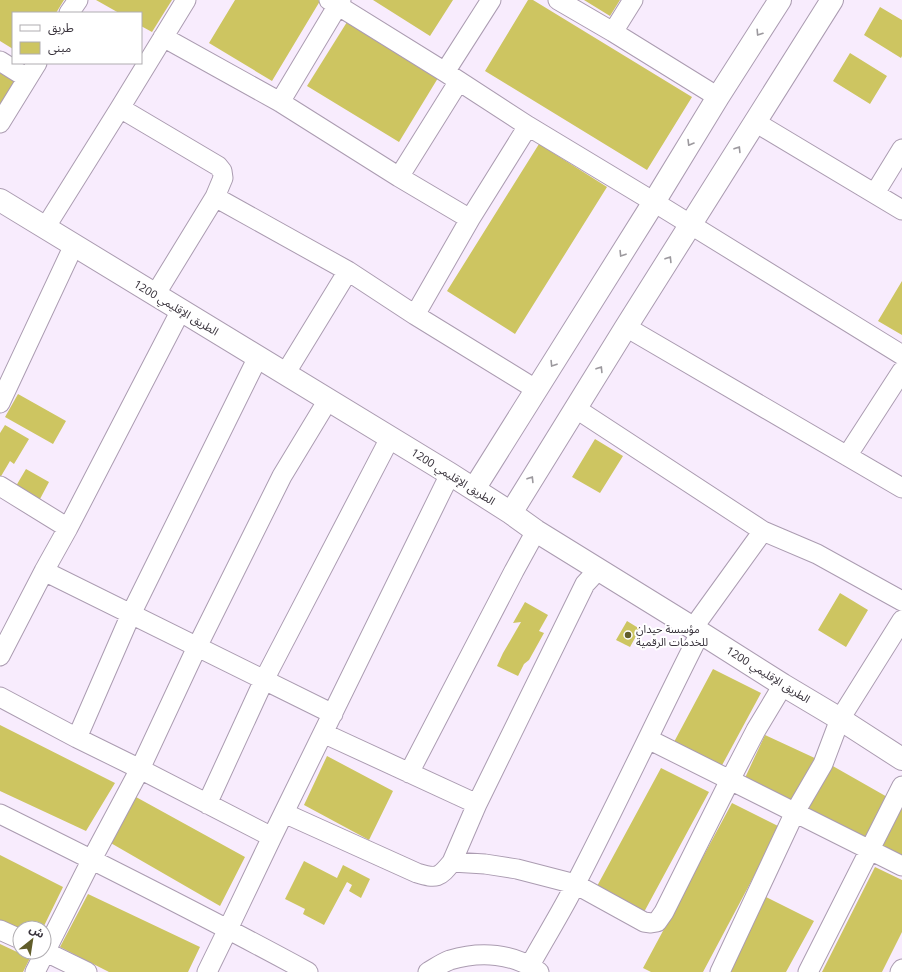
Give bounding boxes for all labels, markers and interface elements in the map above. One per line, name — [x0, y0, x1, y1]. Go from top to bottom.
legend — [12, 12, 142, 64]
text: طريق — [48, 16, 74, 41]
one-way arrow — [756, 29, 763, 36]
text: مبنى — [48, 36, 71, 61]
one-way arrow — [687, 139, 694, 146]
one-way arrow — [733, 146, 741, 153]
one-way arrow — [619, 250, 626, 257]
one-way arrow — [664, 256, 672, 263]
street label: الطريق الإقليمي 1200 — [129, 273, 223, 343]
one-way arrow — [550, 360, 558, 367]
one-way arrow — [595, 366, 603, 373]
street label: الطريق الإقليمي 1200 — [406, 442, 500, 512]
one-way arrow — [527, 476, 534, 483]
place label: مؤسسة حيدان للخدمات الرقمية — [636, 618, 708, 654]
marker: مؤسسة حيدان للخدمات الرقمية — [623, 630, 633, 640]
street label: الطريق الإقليمي 1200 — [721, 640, 815, 710]
text: ش — [24, 918, 49, 946]
north arrow — [12, 920, 52, 960]

